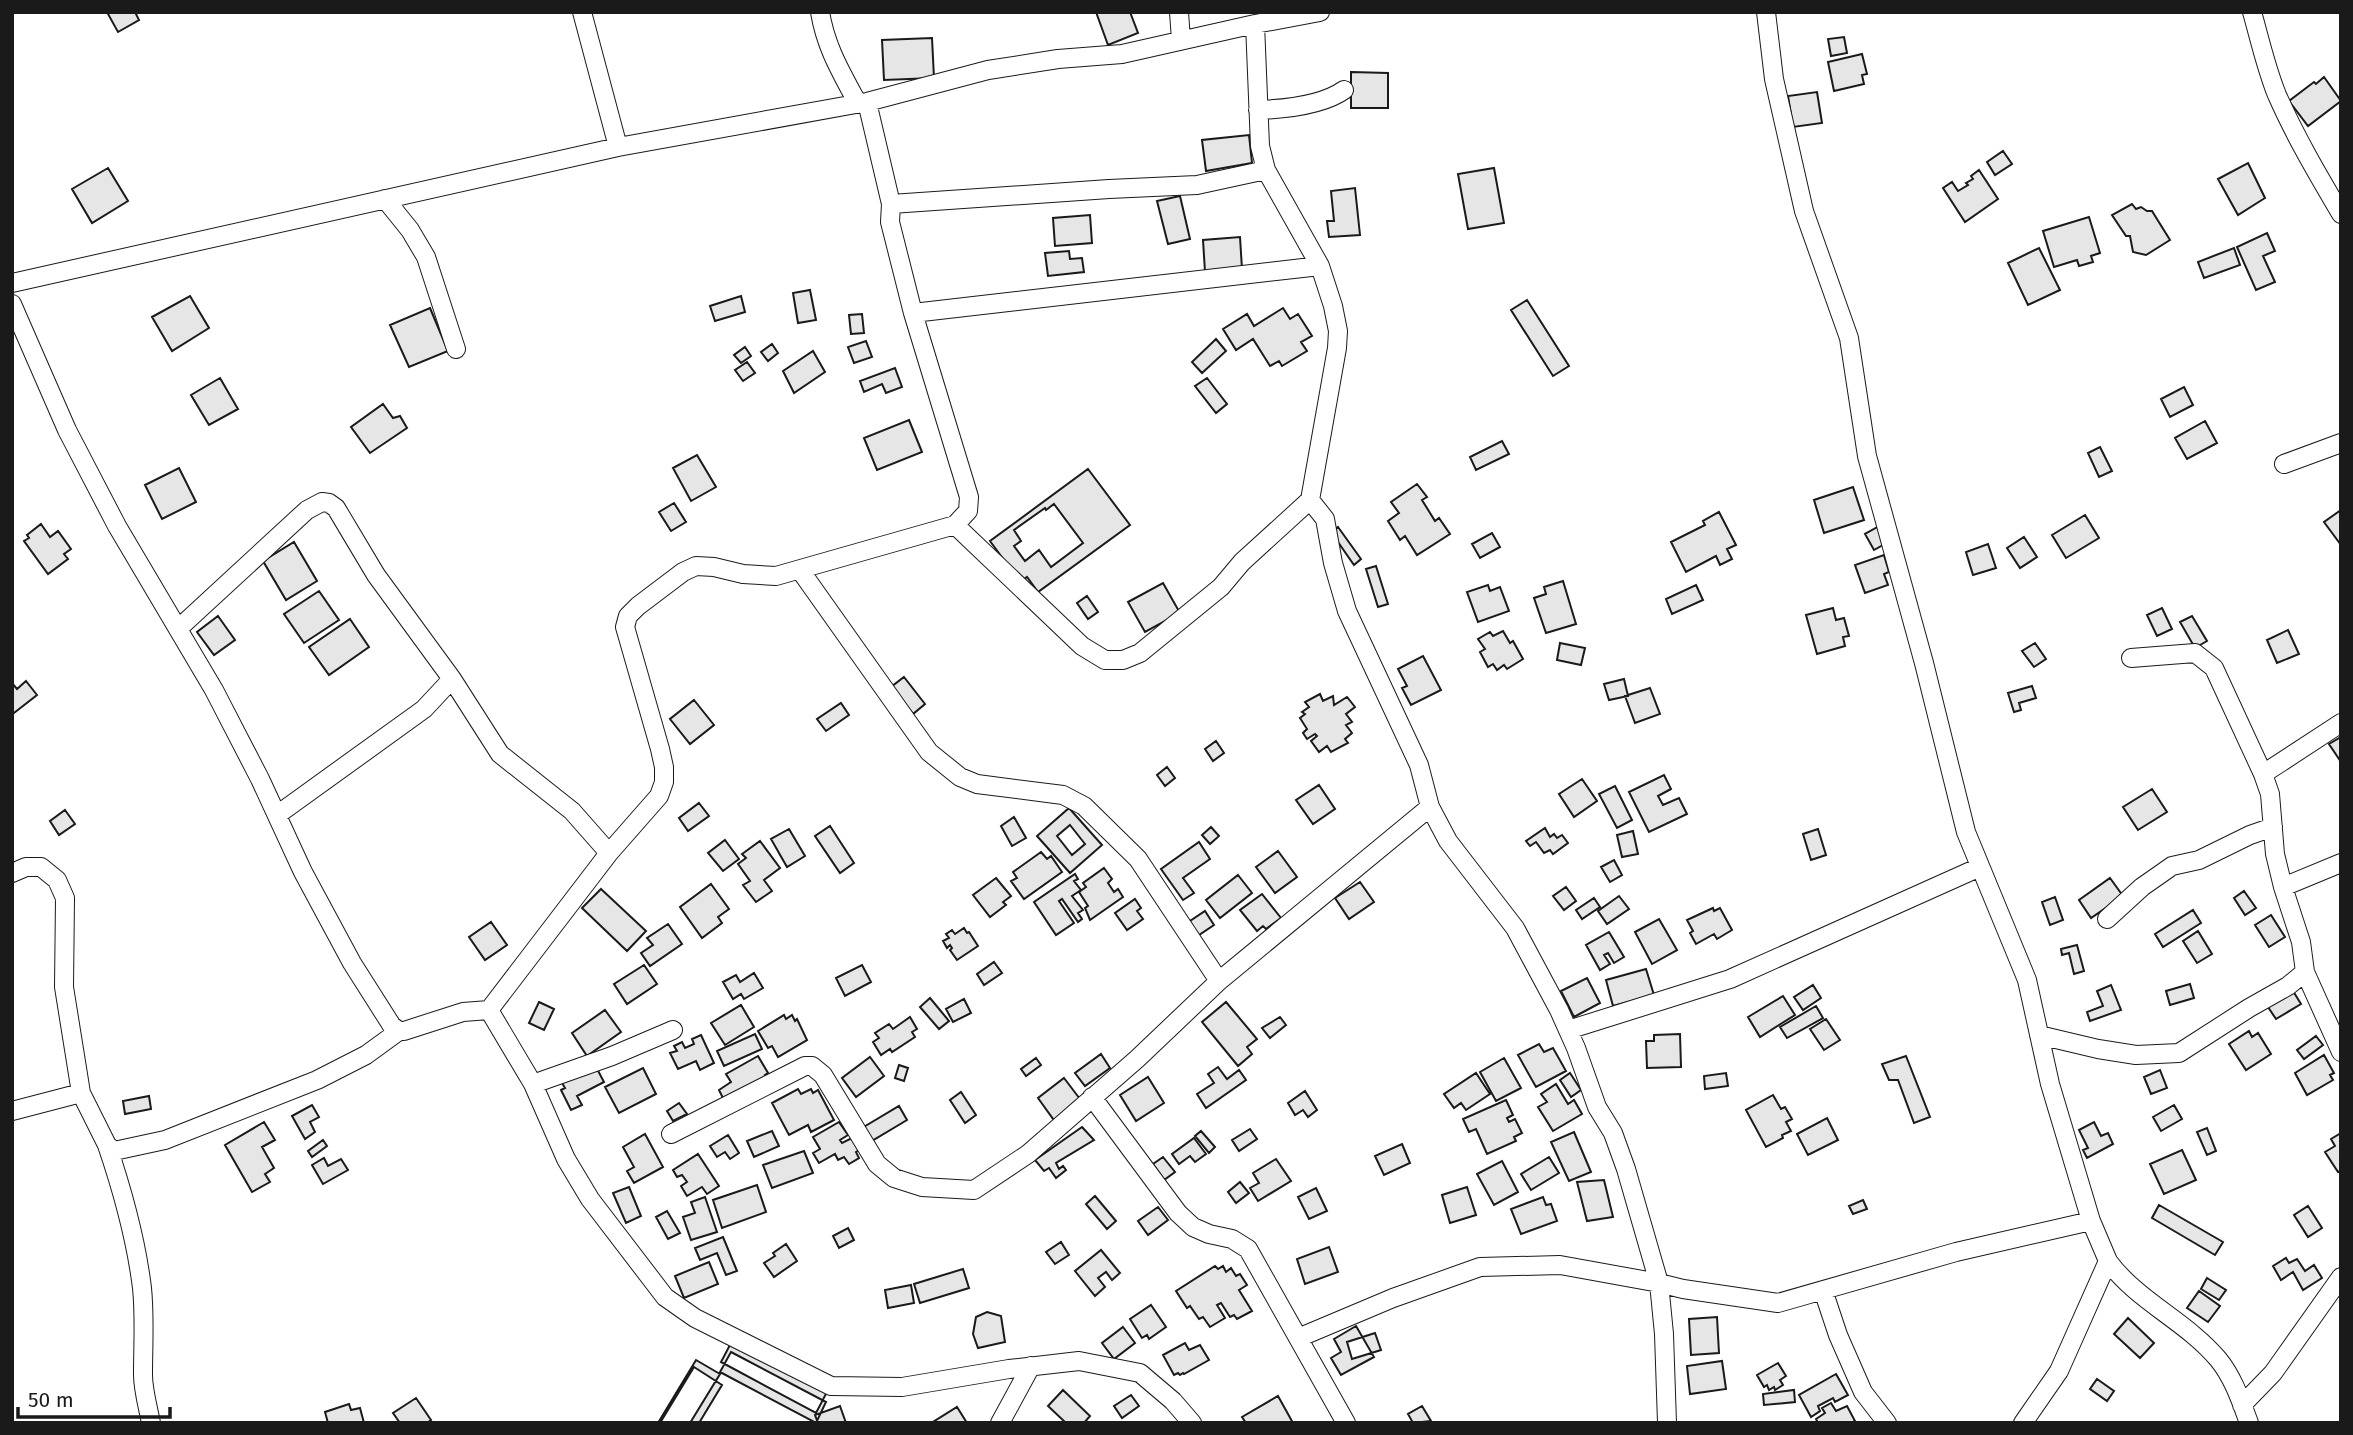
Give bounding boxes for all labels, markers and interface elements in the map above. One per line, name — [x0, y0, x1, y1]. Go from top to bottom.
scale bar — [18, 1376, 170, 1420]
text: 50 m — [28, 1387, 74, 1413]

